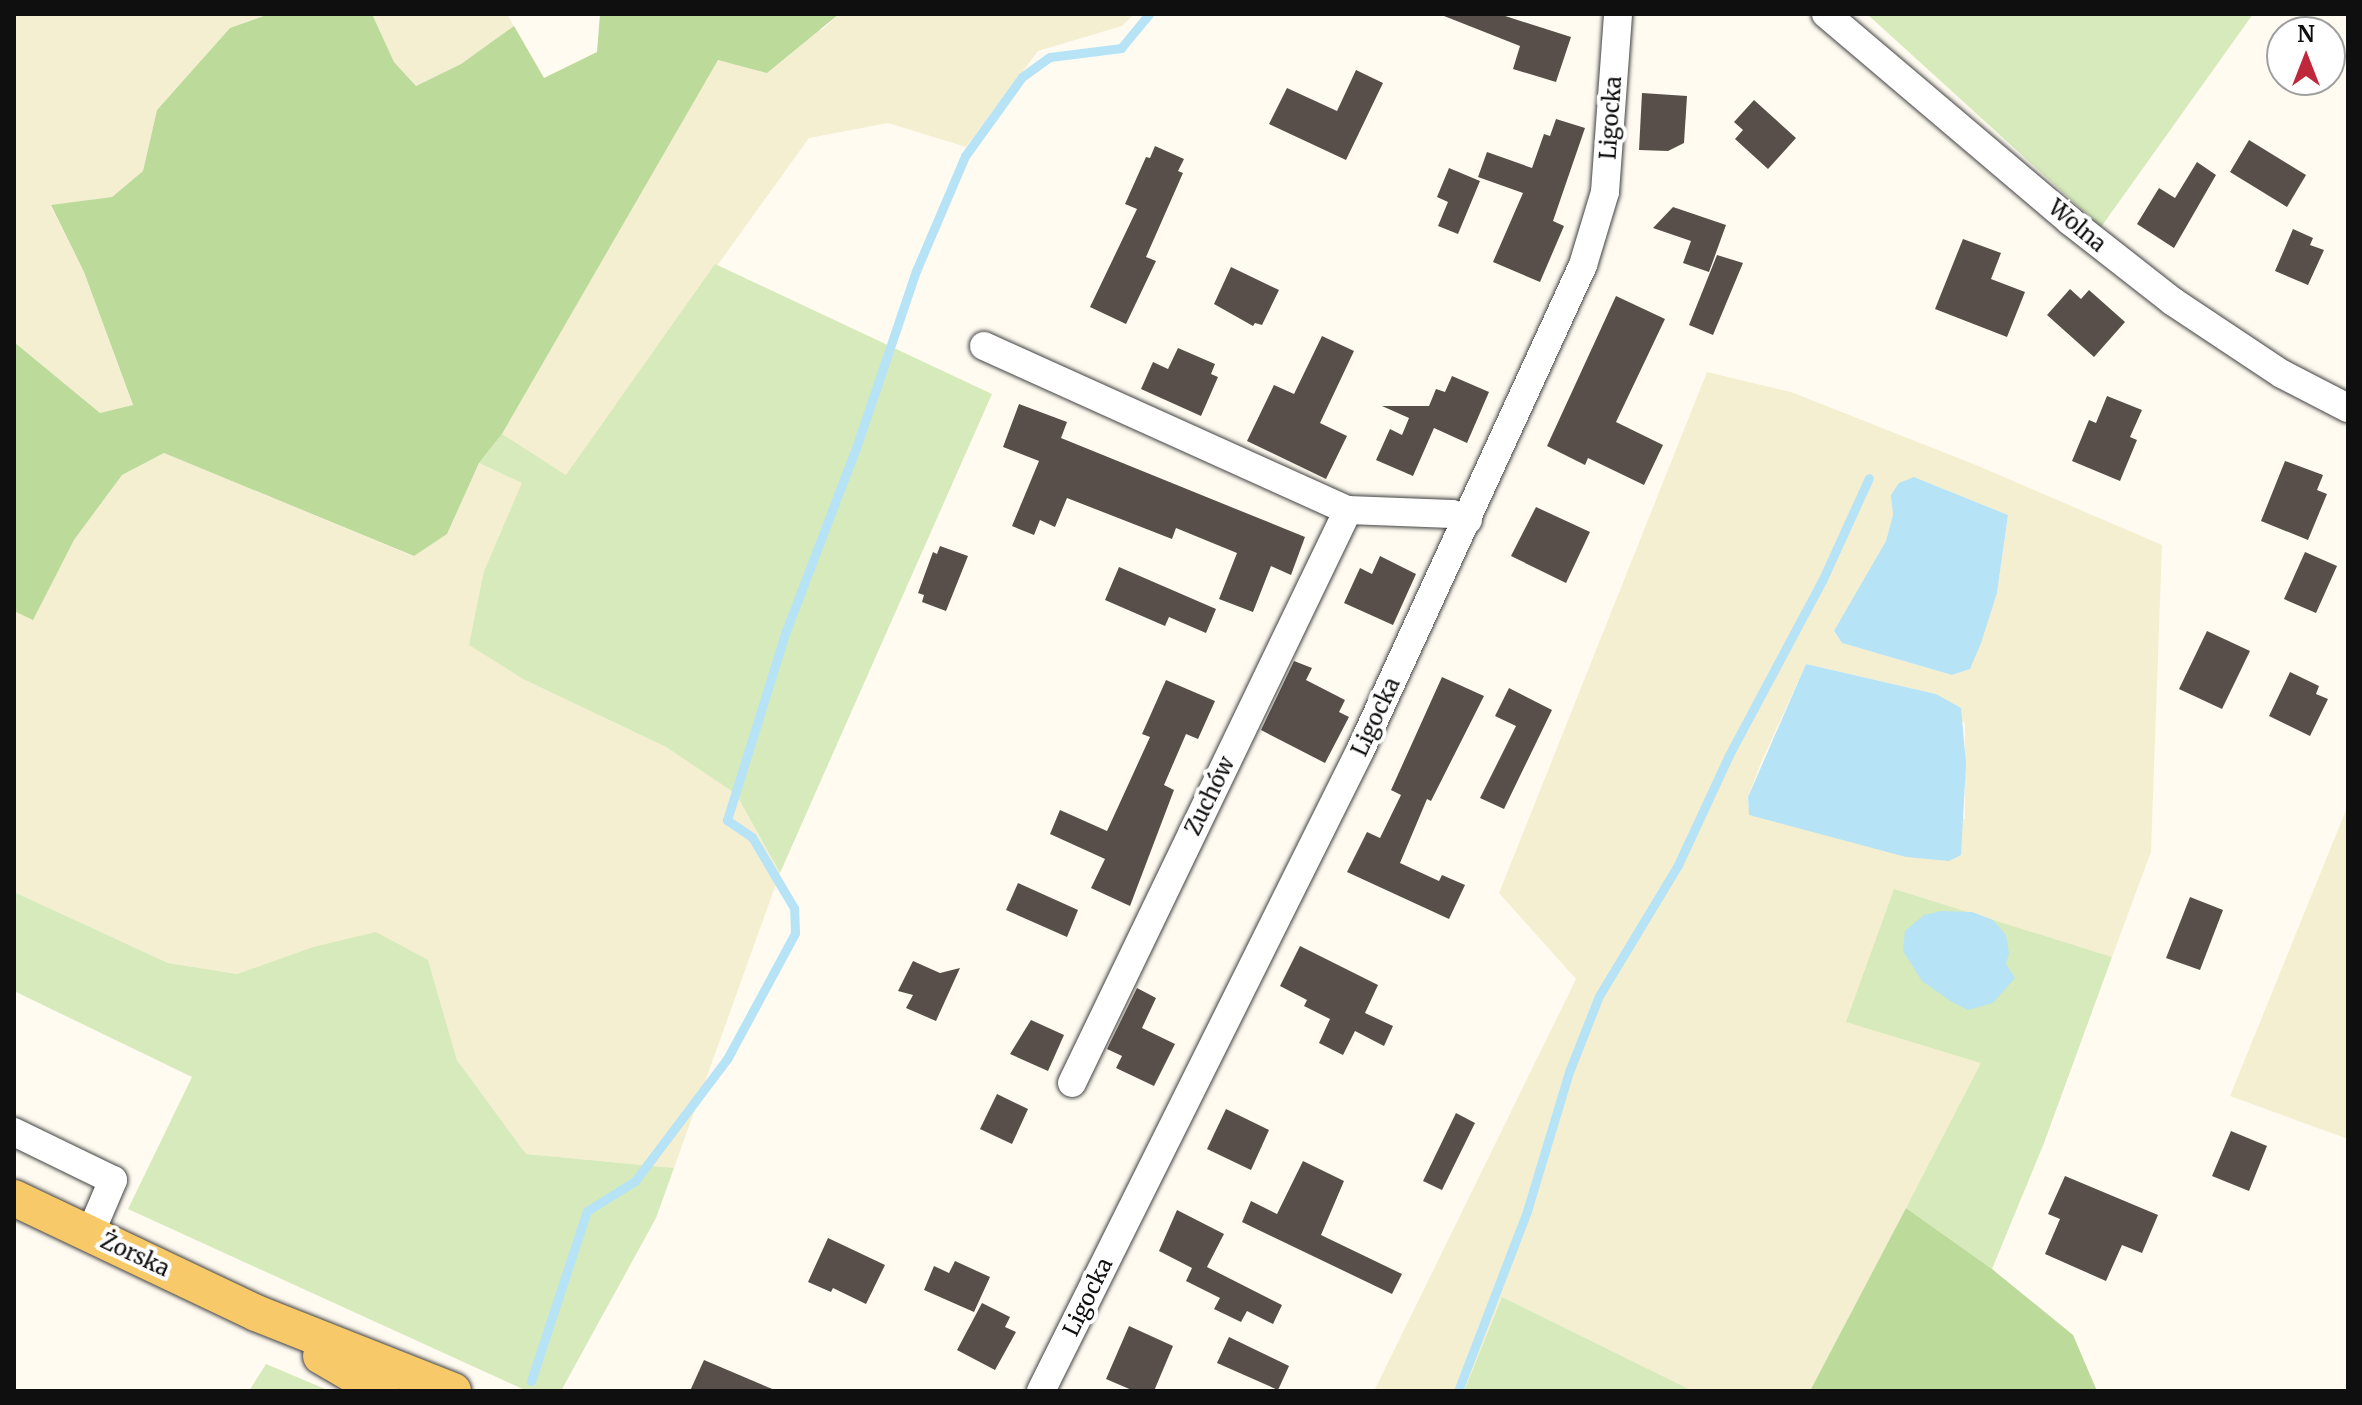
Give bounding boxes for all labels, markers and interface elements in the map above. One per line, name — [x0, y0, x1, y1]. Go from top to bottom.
north arrow — [2266, 16, 2346, 96]
text: N — [2297, 20, 2315, 48]
street label: Ligocka — [1595, 75, 1627, 161]
street label: Wolna — [2043, 194, 2111, 258]
street label: Ligocka — [1346, 674, 1406, 760]
street label: Zuchów — [1180, 752, 1240, 840]
street label: Żorska — [96, 1228, 174, 1282]
street label: Ligocka — [1058, 1254, 1118, 1340]

